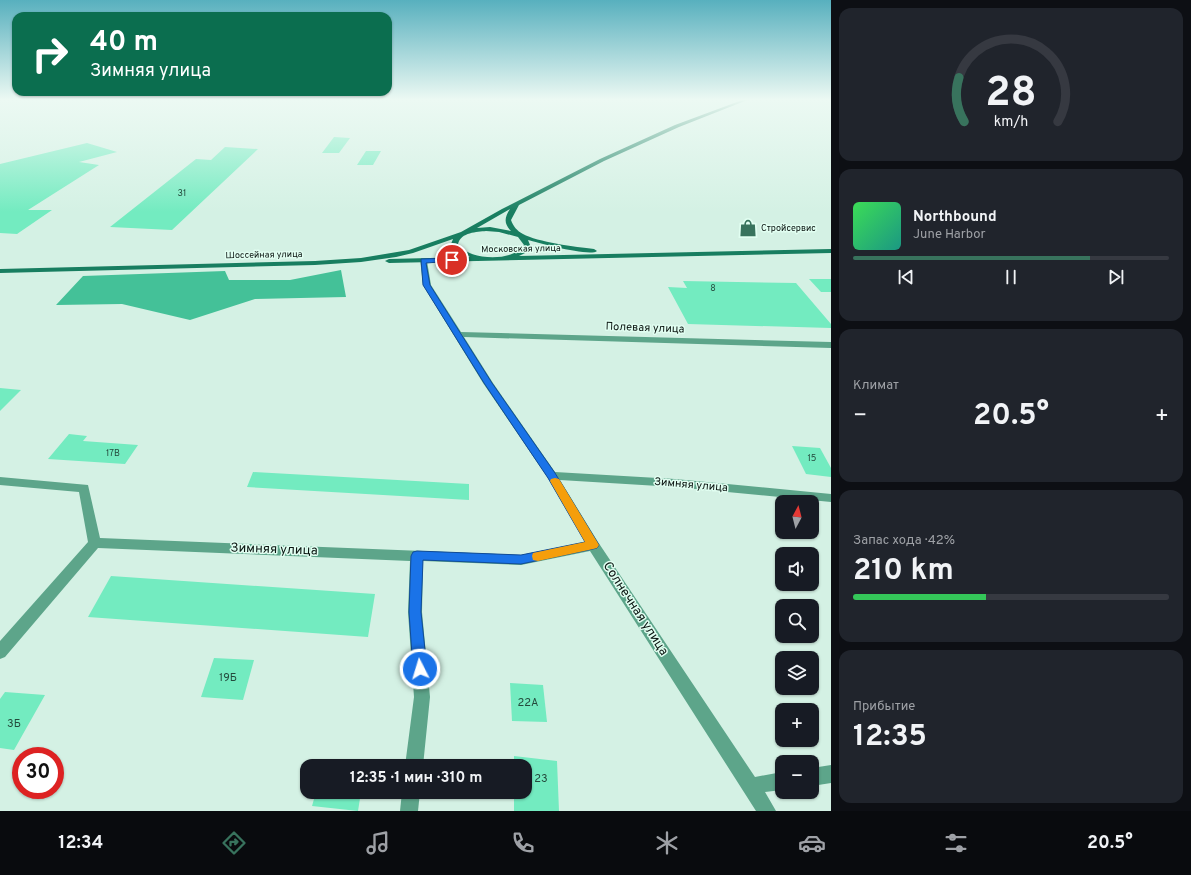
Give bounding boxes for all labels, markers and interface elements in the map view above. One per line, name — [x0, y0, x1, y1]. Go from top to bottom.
text: 40 m — [90, 25, 158, 61]
icon: right — [24, 28, 76, 80]
text: Зимняя улица — [90, 60, 211, 83]
text: 28 — [985, 68, 1037, 121]
text: km/h — [994, 113, 1028, 131]
house number: 31 — [178, 188, 186, 199]
text: Northbound — [913, 208, 997, 227]
shop icon: Стройсервис — [738, 218, 758, 238]
place label: Стройсервис — [761, 223, 816, 234]
text: June Harbor — [913, 227, 986, 243]
pin — [435, 243, 469, 277]
street label: Московская улица — [481, 243, 561, 255]
street label: Шоссейная улица — [225, 249, 303, 261]
icon: arrive — [441, 249, 463, 271]
icon: previous — [895, 266, 917, 288]
icon: pause — [1000, 266, 1022, 288]
icon: next — [1105, 266, 1127, 288]
house number: 8 — [710, 283, 716, 294]
street label: Полевая улица — [605, 320, 685, 336]
text: Климат — [853, 378, 899, 394]
text: 20.5° — [973, 398, 1049, 435]
text: − — [853, 403, 867, 430]
text: + — [1155, 403, 1169, 430]
house number: 17В — [106, 448, 120, 459]
house number: 15 — [808, 453, 816, 464]
street label: Зимняя улица — [654, 475, 729, 495]
north arrow — [775, 495, 819, 539]
map controls — [775, 495, 819, 799]
text: Запас хода · 42% — [853, 533, 955, 549]
street label: Зимняя улица — [230, 540, 318, 560]
button: sound — [775, 547, 819, 591]
text: 210 km — [853, 553, 954, 590]
street label: Солнечная улица — [599, 559, 671, 659]
button: search — [775, 599, 819, 643]
position arrow — [399, 648, 441, 690]
button: layers — [775, 651, 819, 695]
house number: 19Б — [219, 671, 237, 685]
house number: 22А — [518, 696, 538, 710]
text: Прибытие — [853, 699, 915, 715]
button: + — [775, 703, 819, 747]
house number: 3Б — [7, 717, 21, 731]
text: 12:35 — [853, 719, 927, 756]
speed limit sign: 30 — [12, 747, 64, 799]
button: − — [775, 755, 819, 799]
text: 12:35 · 1 мин · 310 m — [350, 769, 482, 788]
house number: 23 — [534, 772, 548, 786]
icon: directions — [220, 829, 248, 857]
icon: music — [364, 829, 392, 857]
icon: phone — [509, 829, 537, 857]
icon: climate — [653, 829, 681, 857]
icon: car — [798, 829, 826, 857]
icon: filters — [942, 829, 970, 857]
text: 12:34 — [58, 832, 103, 855]
text: 20.5° — [1087, 832, 1133, 855]

